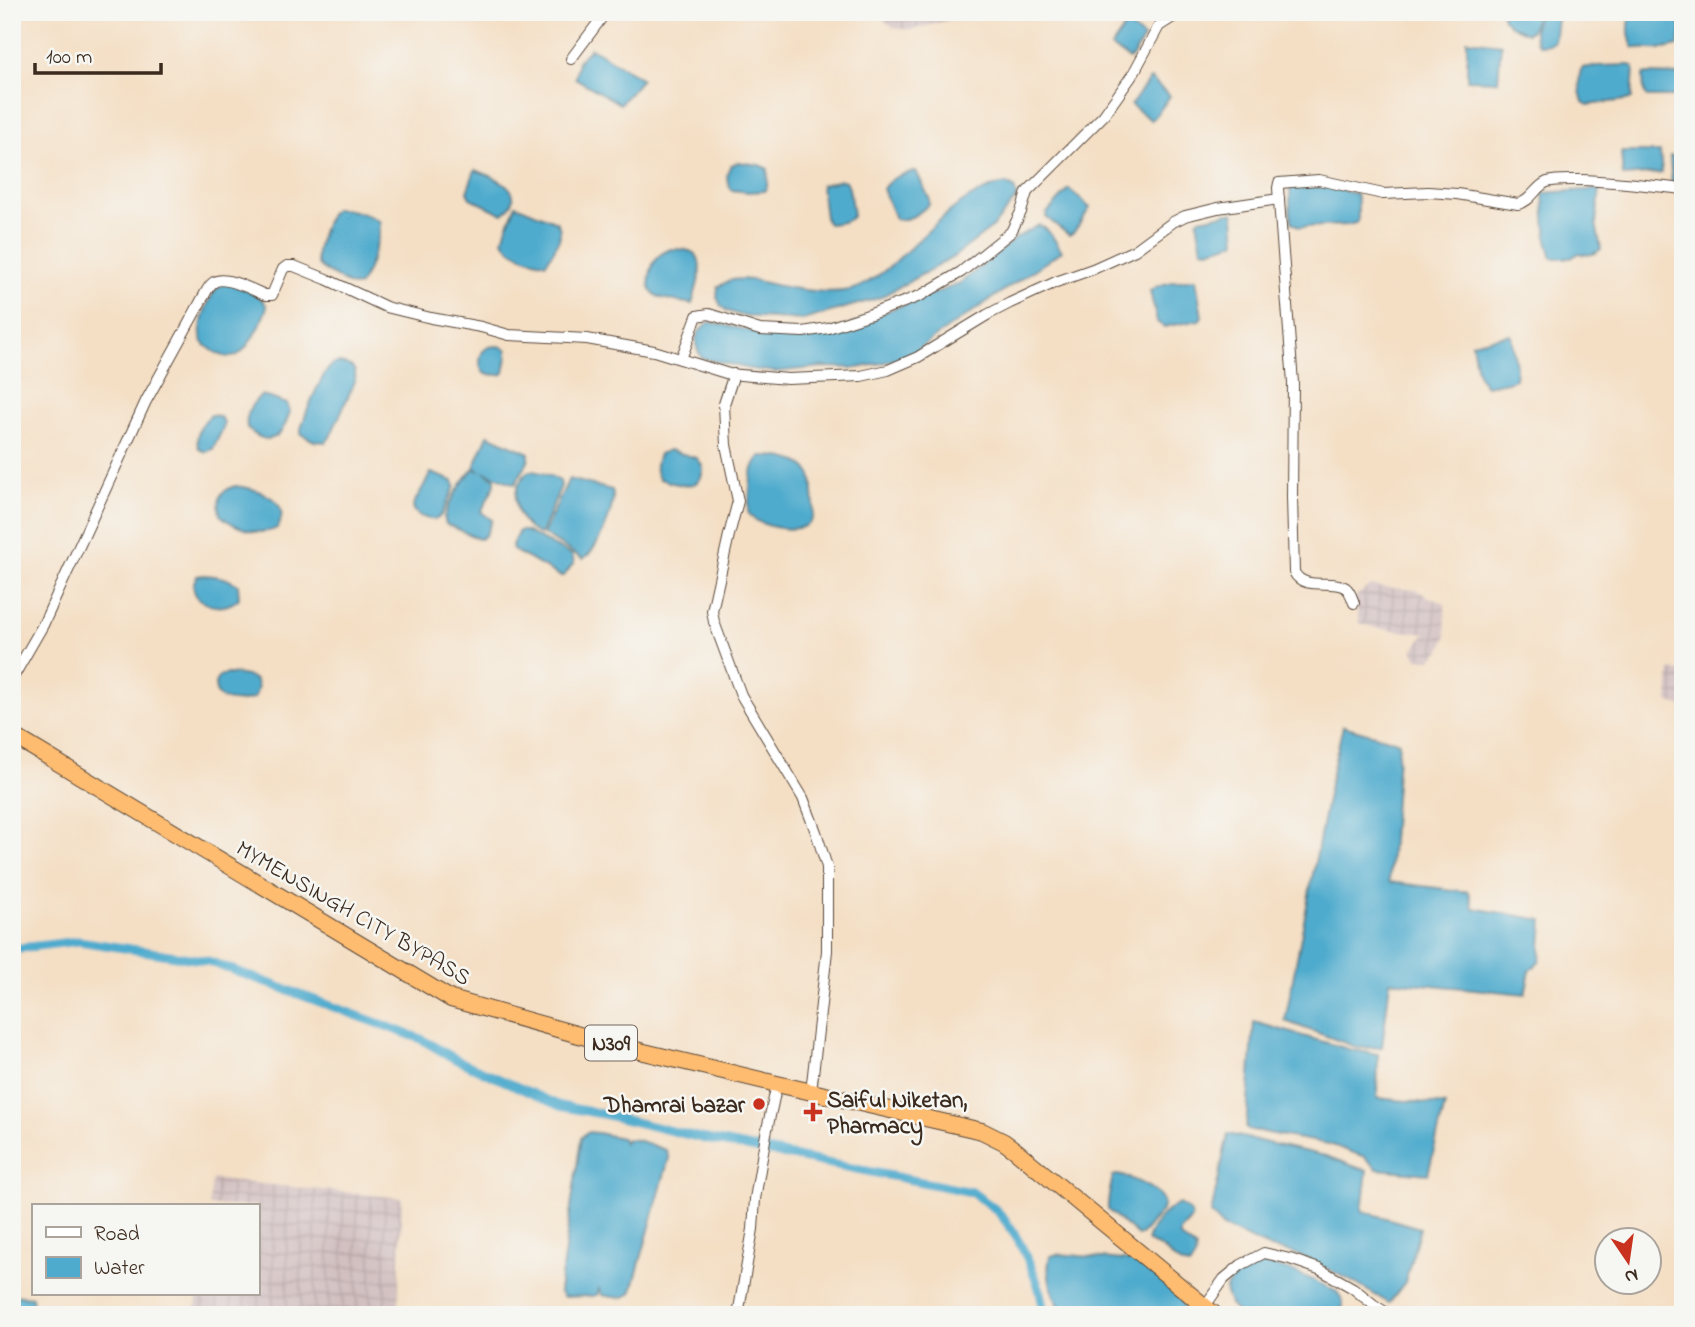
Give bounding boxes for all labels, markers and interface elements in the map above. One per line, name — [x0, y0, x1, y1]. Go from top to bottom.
scale bar — [35, 32, 161, 76]
text: 100 m — [46, 43, 92, 73]
street label: MYMENSINGH CITY BYPASS — [229, 833, 476, 995]
road number: N309 — [585, 1026, 637, 1060]
place label: Saiful Niketan, Pharmacy — [827, 1085, 967, 1146]
place label: Dhamrai bazar — [603, 1090, 746, 1123]
marker: Dhamrai bazar — [751, 1096, 767, 1112]
marker: Saiful Niketan, Pharmacy — [805, 1104, 821, 1120]
legend — [32, 1204, 259, 1296]
text: Road — [94, 1220, 140, 1250]
north arrow — [1594, 1226, 1664, 1296]
text: Water — [94, 1254, 145, 1284]
text: N — [1622, 1261, 1641, 1290]

